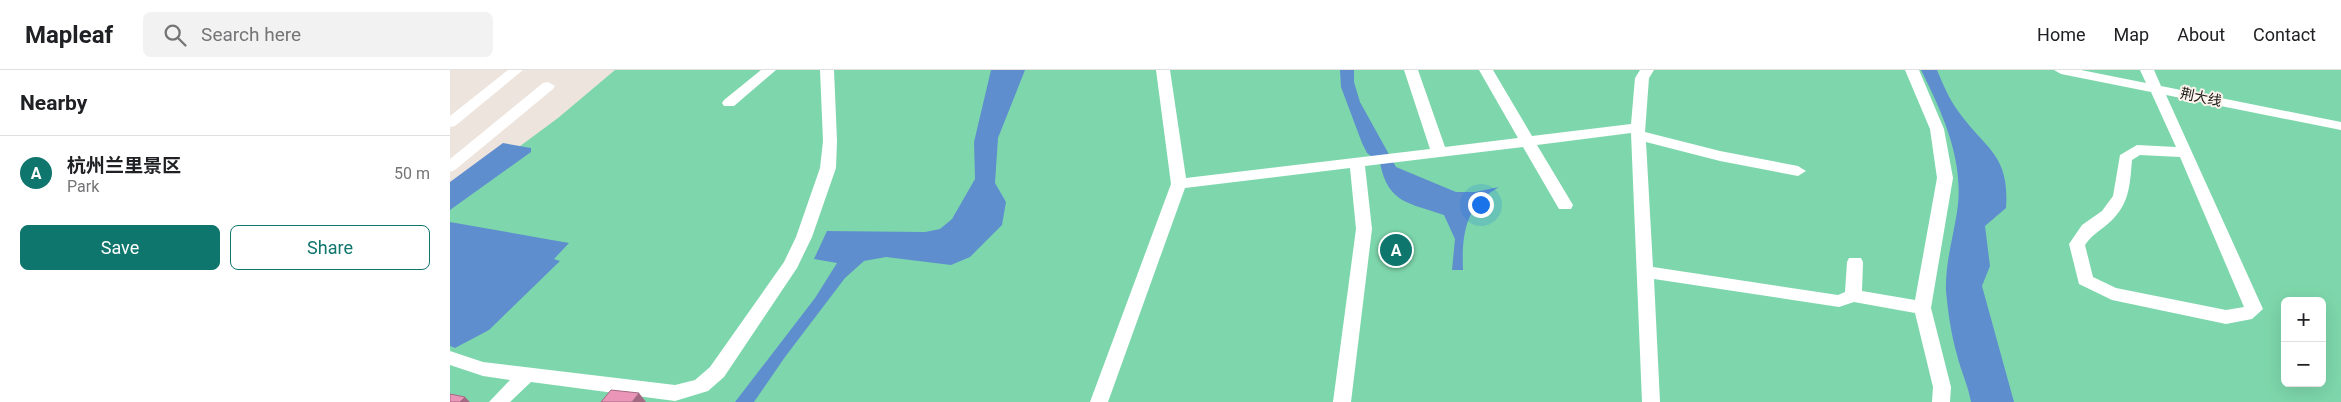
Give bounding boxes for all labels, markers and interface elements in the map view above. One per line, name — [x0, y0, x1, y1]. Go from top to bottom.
search box — [143, 12, 493, 57]
text: Mapleaf — [25, 21, 113, 49]
icon: search — [161, 21, 189, 49]
text: Search here — [201, 23, 301, 46]
text: Home — [2037, 24, 2086, 45]
text: Map — [2114, 24, 2149, 45]
text: About — [2177, 24, 2225, 45]
text: Contact — [2253, 24, 2316, 45]
street label: 荆大线 — [2179, 85, 2223, 109]
text: Nearby — [20, 91, 87, 115]
text: 杭州兰里景区 — [67, 154, 181, 177]
text: A — [31, 164, 41, 183]
text: 50 m — [394, 164, 430, 183]
text: Park — [67, 177, 99, 196]
your location — [1468, 192, 1494, 218]
button: Save — [20, 225, 220, 270]
button: Share — [230, 225, 430, 270]
pin: A — [1380, 231, 1412, 269]
map controls — [2281, 297, 2326, 387]
button: + — [2281, 297, 2326, 342]
button: − — [2281, 342, 2326, 387]

